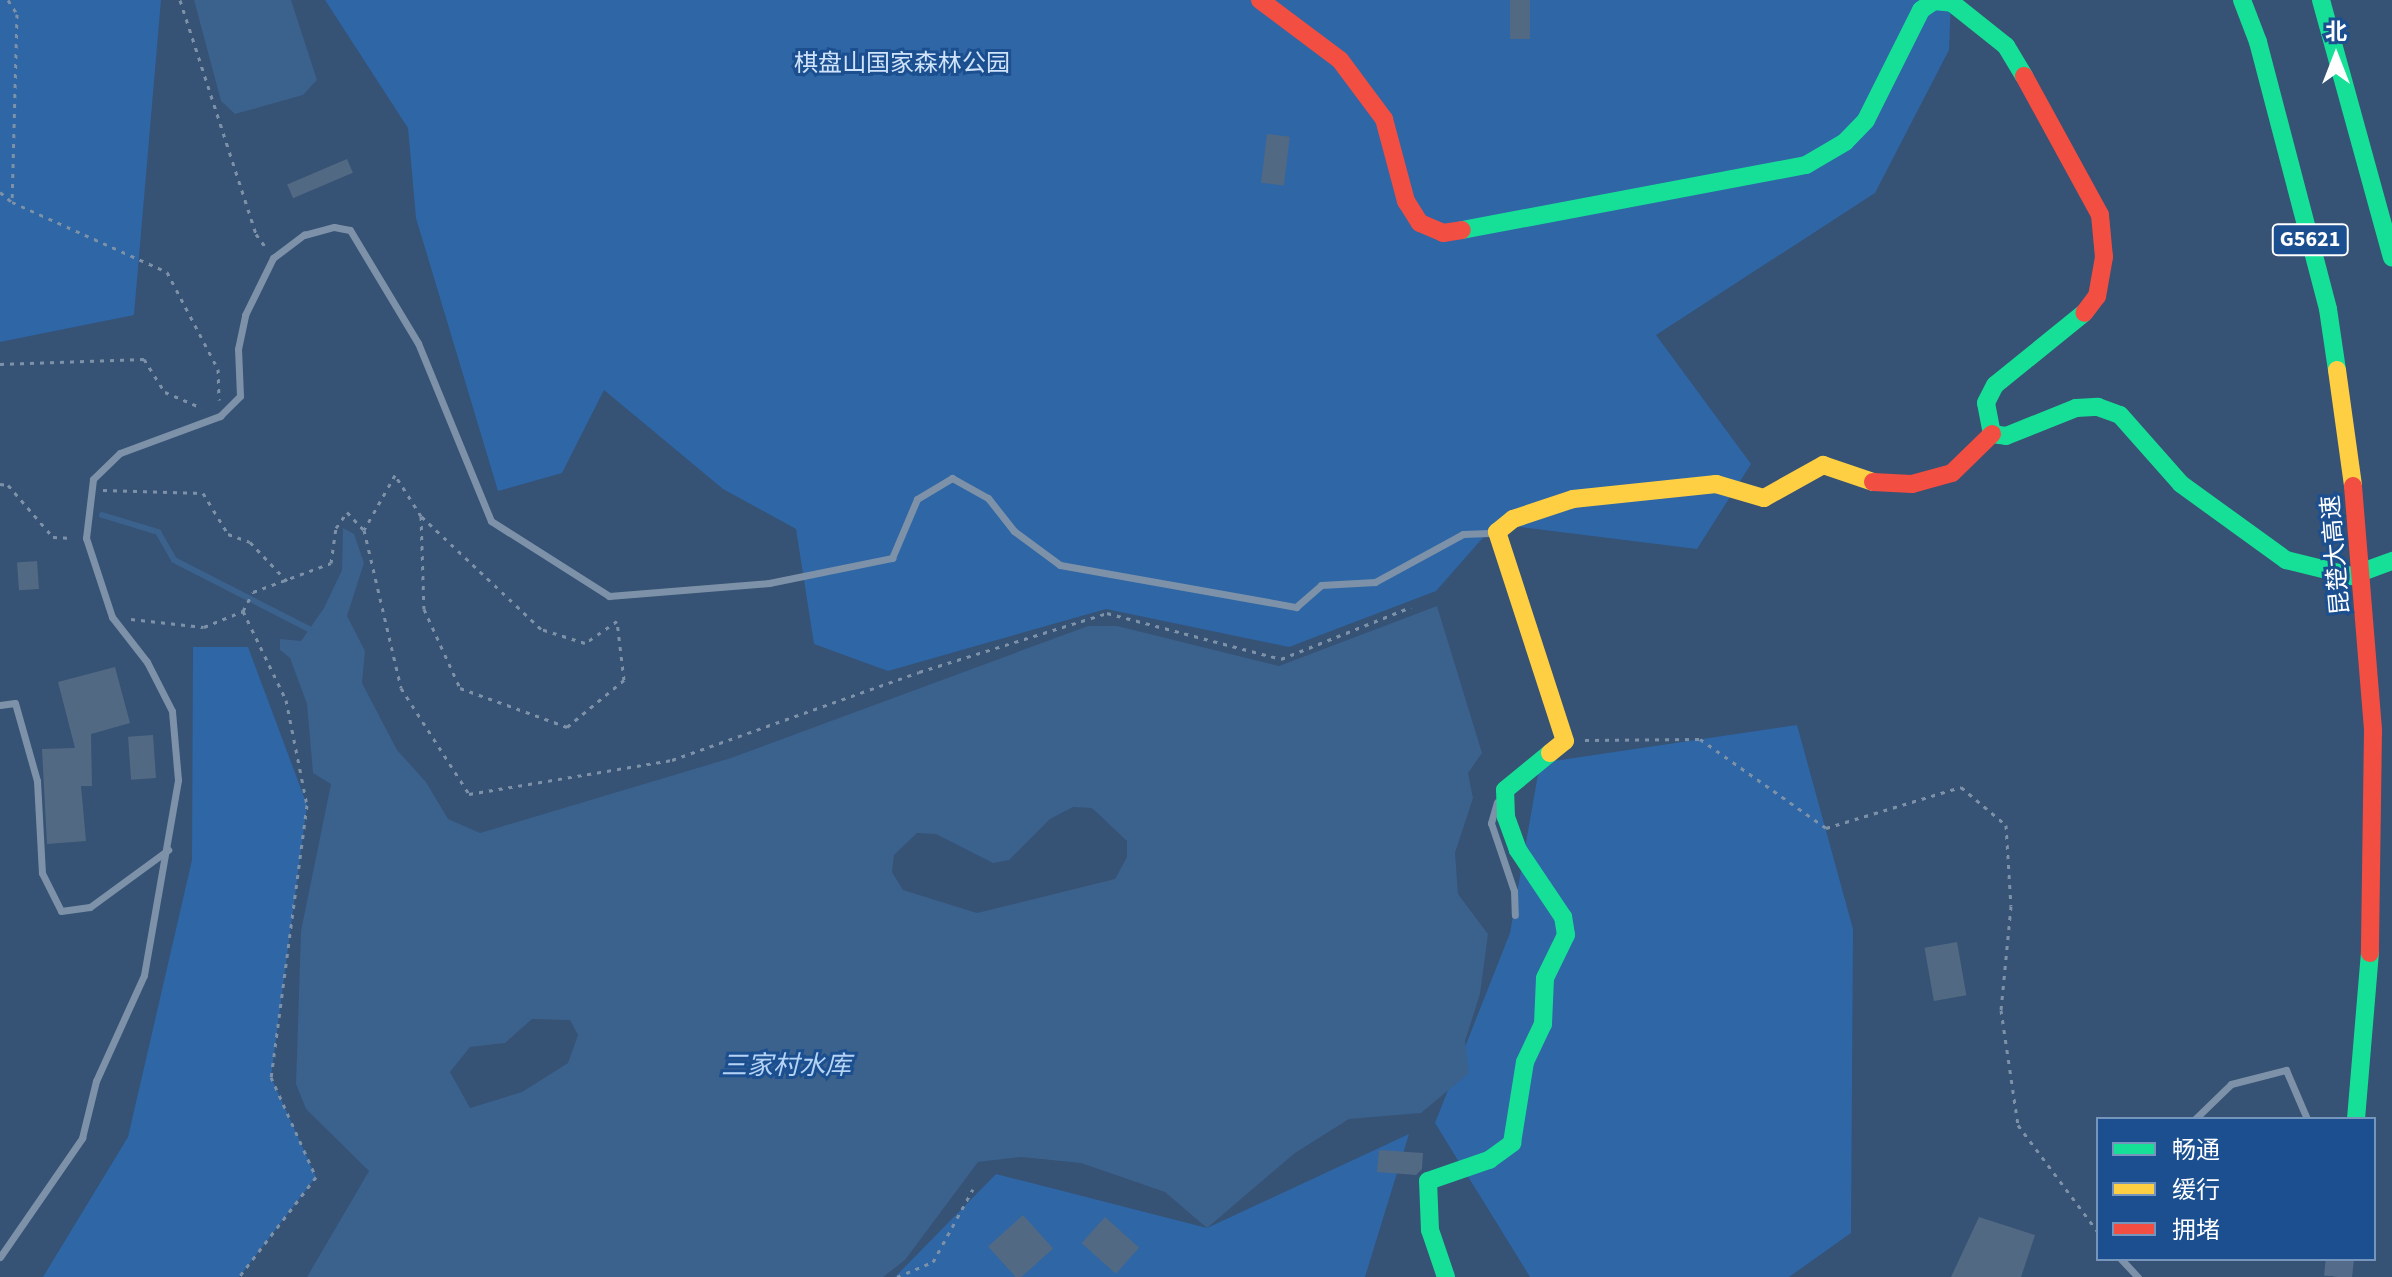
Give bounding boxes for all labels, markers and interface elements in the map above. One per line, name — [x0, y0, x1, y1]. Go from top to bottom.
north arrow — [2296, 16, 2376, 96]
text: 北 — [2325, 16, 2347, 48]
park label: 棋盘山国家森林公园 — [794, 50, 1010, 78]
road number: G5621 — [2270, 222, 2350, 258]
street label: 昆楚大高速 — [2316, 494, 2356, 616]
water label: 三家村水库 — [721, 1050, 851, 1082]
legend — [2096, 1117, 2376, 1261]
text: 畅通 — [2172, 1133, 2220, 1168]
text: 缓行 — [2172, 1173, 2220, 1208]
text: 拥堵 — [2172, 1213, 2220, 1248]

